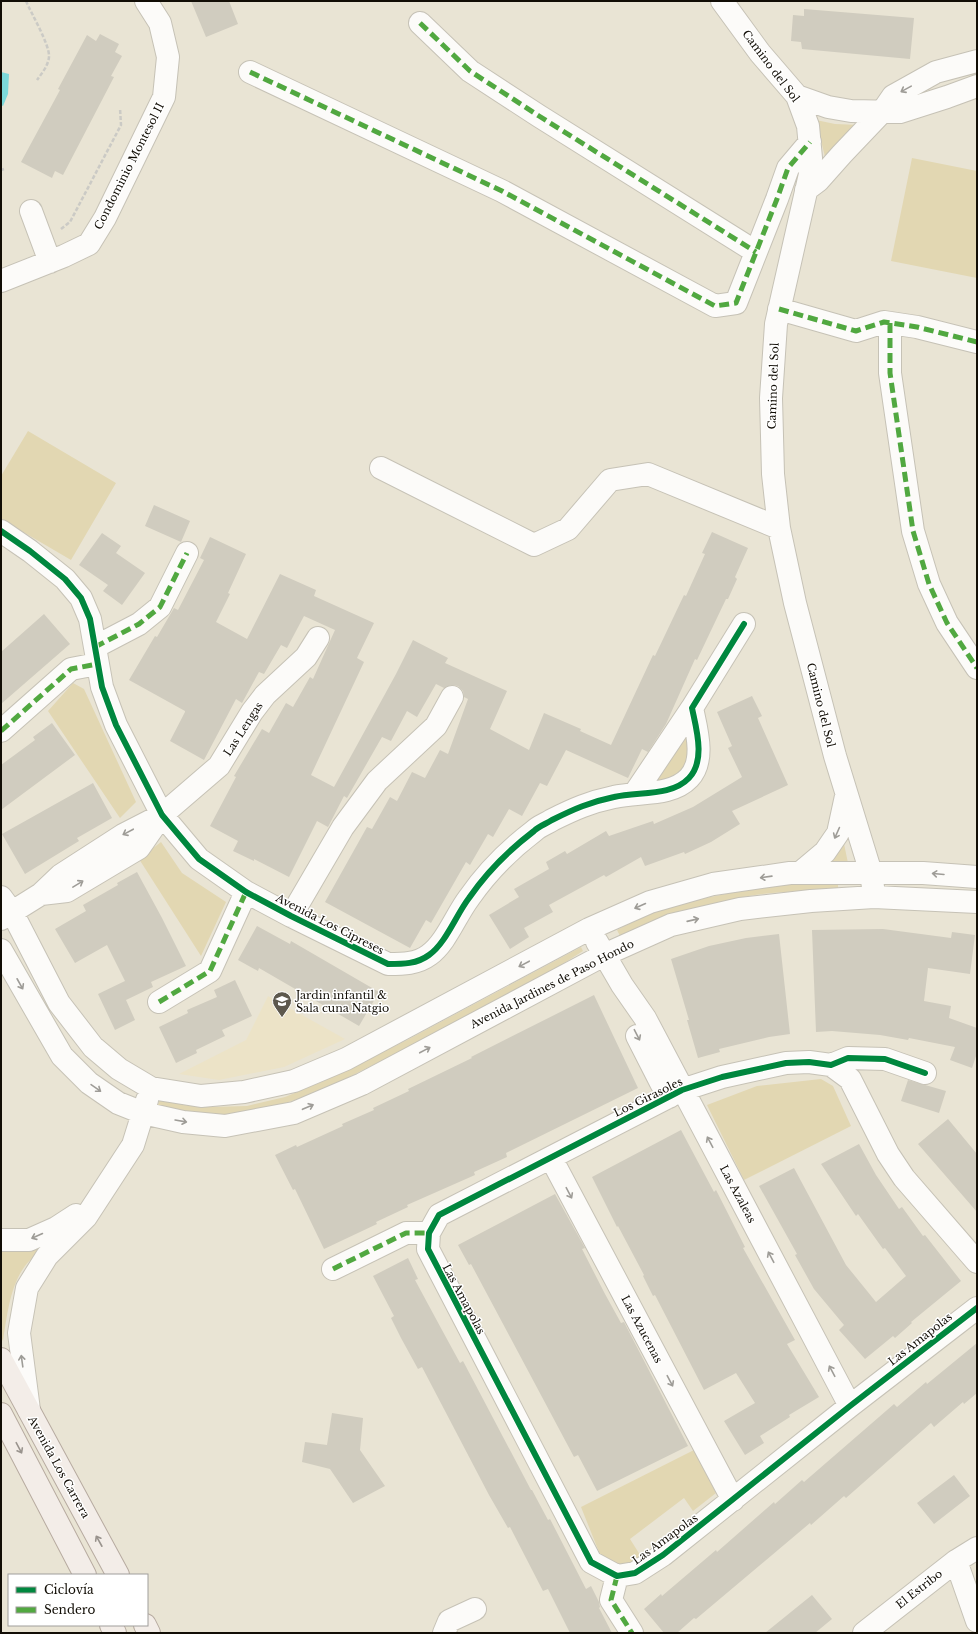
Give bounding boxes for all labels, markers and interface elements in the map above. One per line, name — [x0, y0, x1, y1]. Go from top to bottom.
street label: Camino del Sol — [739, 27, 803, 105]
one-way arrow — [900, 85, 912, 93]
street label: Condominio Montesol II — [91, 100, 167, 232]
street label: Camino del Sol — [764, 342, 782, 430]
street label: Camino del Sol — [804, 661, 838, 749]
street label: Las Lengas — [220, 699, 266, 759]
one-way arrow — [833, 826, 840, 838]
one-way arrow — [122, 829, 134, 837]
one-way arrow — [932, 870, 945, 878]
one-way arrow — [760, 873, 773, 881]
one-way arrow — [72, 880, 83, 888]
street label: Avenida Los Cipreses — [273, 890, 386, 957]
one-way arrow — [635, 903, 647, 910]
one-way arrow — [686, 916, 699, 924]
street label: Avenida Jardines de Paso Hondo — [467, 936, 636, 1032]
one-way arrow — [518, 961, 530, 968]
one-way arrow — [17, 977, 25, 989]
place label: Jardin infantil & Sala cuna Natgio — [294, 988, 389, 1015]
school or university icon: Jardin infantil & Sala cuna Natgio — [271, 990, 293, 1018]
one-way arrow — [634, 1029, 641, 1041]
one-way arrow — [419, 1046, 431, 1053]
street label: Los Girasoles — [611, 1074, 685, 1120]
one-way arrow — [90, 1084, 101, 1092]
one-way arrow — [302, 1102, 314, 1110]
one-way arrow — [174, 1117, 187, 1125]
one-way arrow — [705, 1136, 713, 1148]
street label: Las Azaleas — [717, 1163, 759, 1225]
one-way arrow — [566, 1186, 573, 1198]
one-way arrow — [32, 1233, 44, 1241]
one-way arrow — [766, 1251, 774, 1263]
street label: Las Amapolas — [440, 1261, 488, 1337]
street label: Las Azucenas — [618, 1293, 666, 1365]
street label: Las Amapolas — [885, 1310, 955, 1368]
one-way arrow — [19, 1355, 26, 1368]
one-way arrow — [828, 1366, 835, 1378]
one-way arrow — [666, 1375, 674, 1387]
street label: Avenida Los Carrera — [25, 1413, 93, 1521]
one-way arrow — [16, 1442, 24, 1454]
street label: Las Amapolas — [630, 1511, 700, 1567]
one-way arrow — [95, 1535, 102, 1547]
street label: El Estribo — [893, 1566, 945, 1612]
legend — [8, 1574, 148, 1626]
text: Ciclovía — [44, 1582, 94, 1597]
text: Sendero — [44, 1602, 95, 1617]

